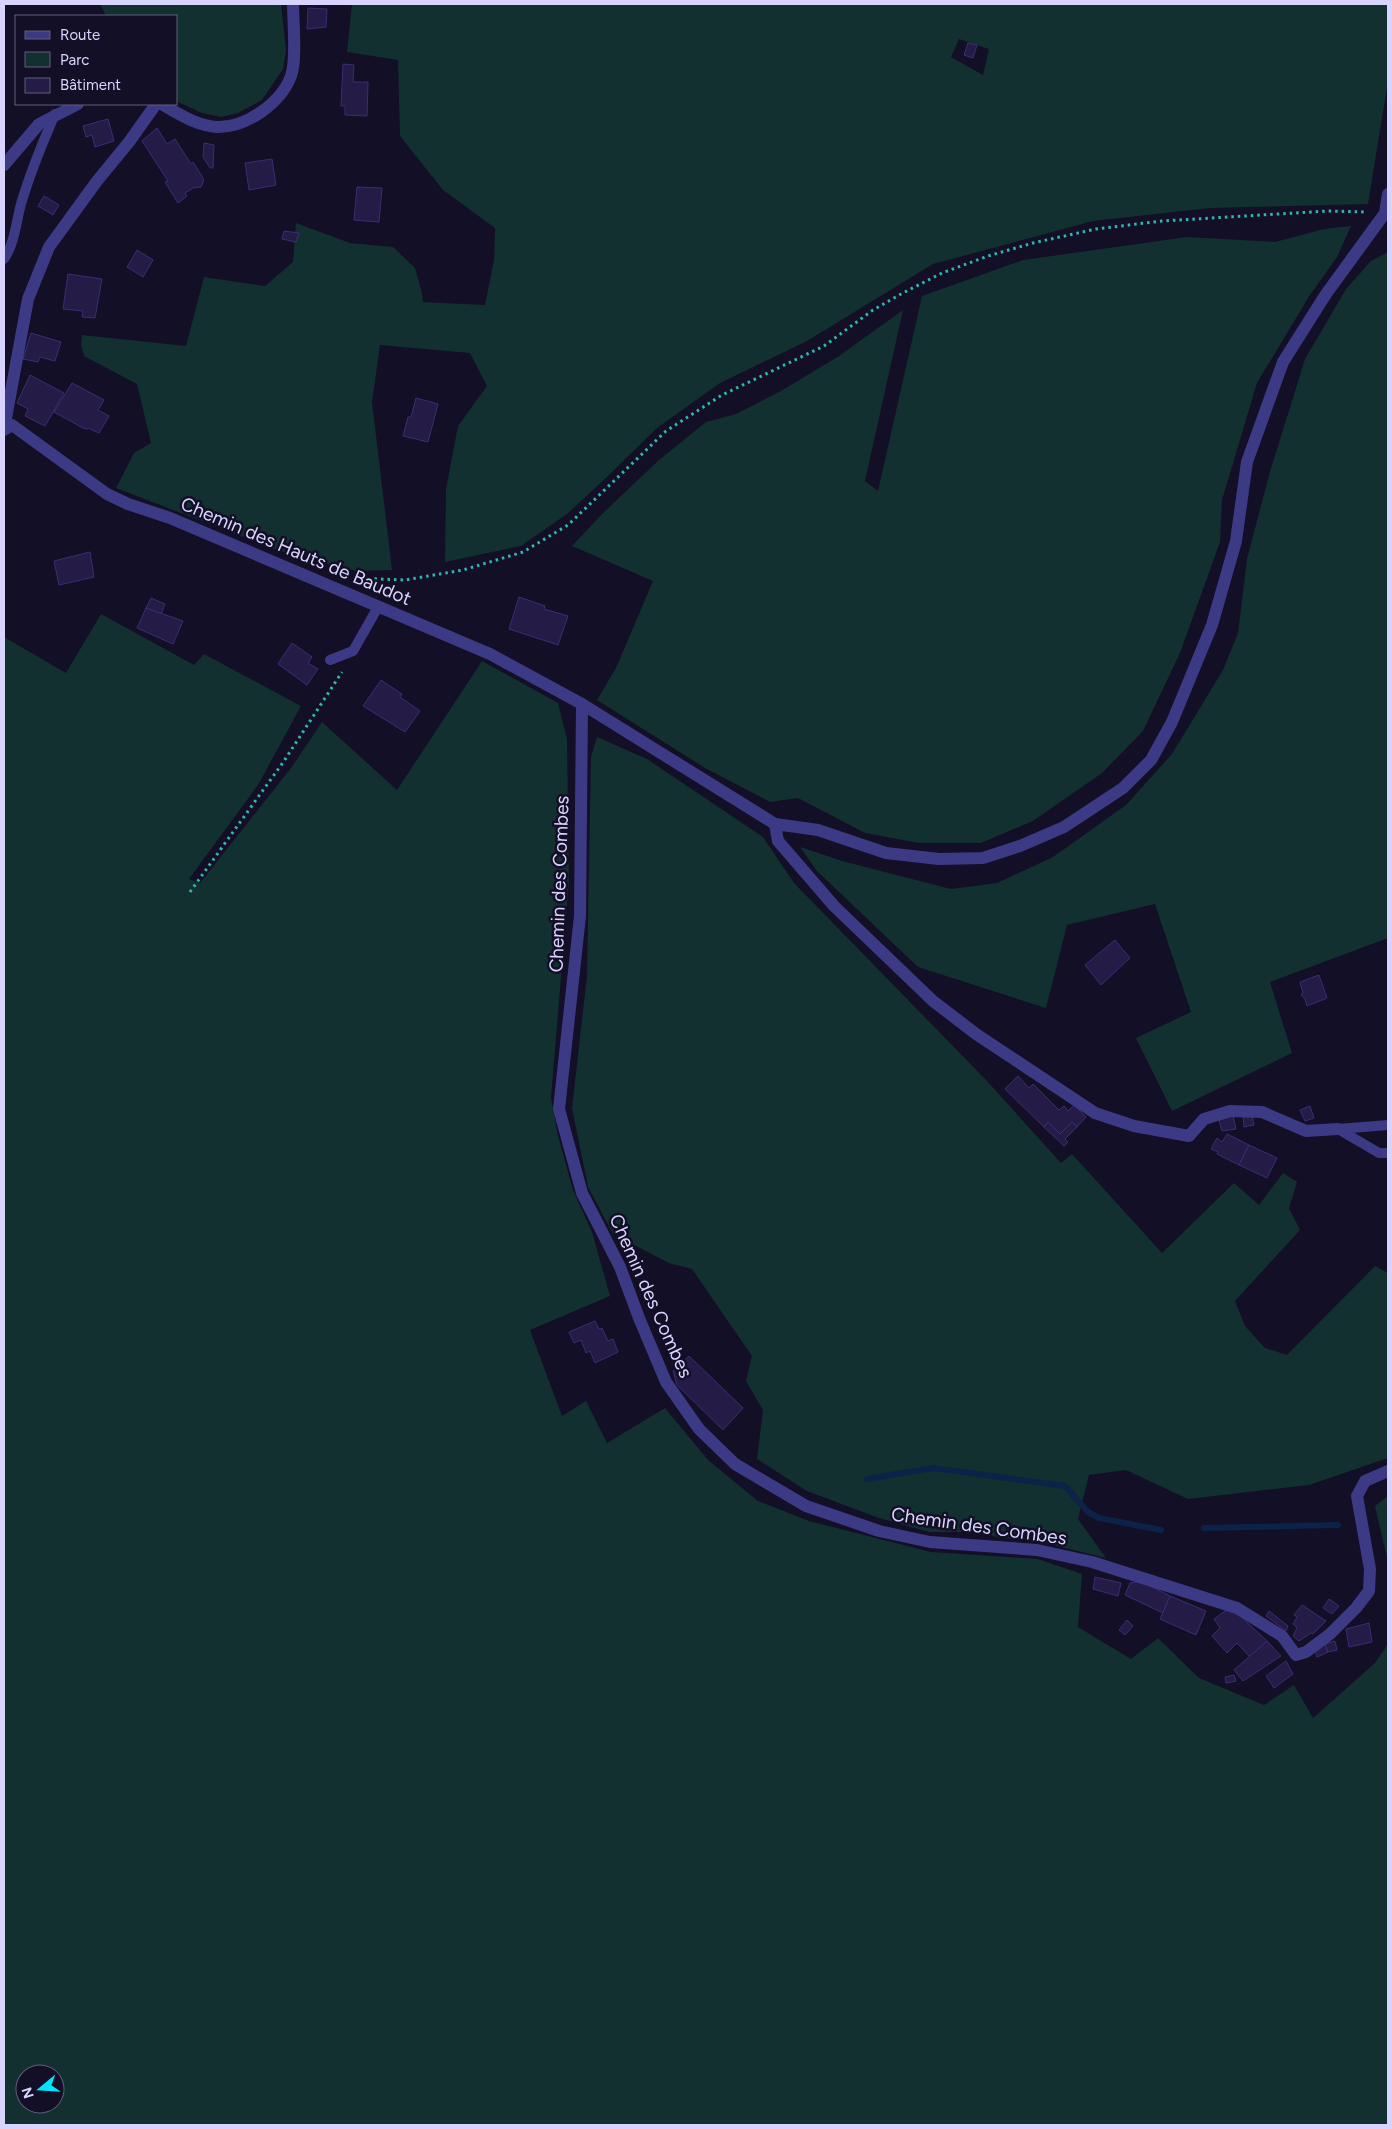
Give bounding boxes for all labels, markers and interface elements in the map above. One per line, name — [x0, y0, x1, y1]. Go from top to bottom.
legend — [15, 15, 178, 105]
text: Route — [60, 26, 100, 44]
text: Parc — [60, 51, 89, 69]
text: Bâtiment — [60, 76, 121, 94]
street label: Chemin des Hauts de Baudot — [177, 492, 415, 610]
street label: Chemin des Combes — [544, 795, 574, 973]
street label: Chemin des Combes — [605, 1211, 698, 1382]
street label: Chemin des Combes — [890, 1502, 1068, 1550]
north arrow — [15, 2064, 65, 2114]
text: N — [18, 2085, 38, 2101]

